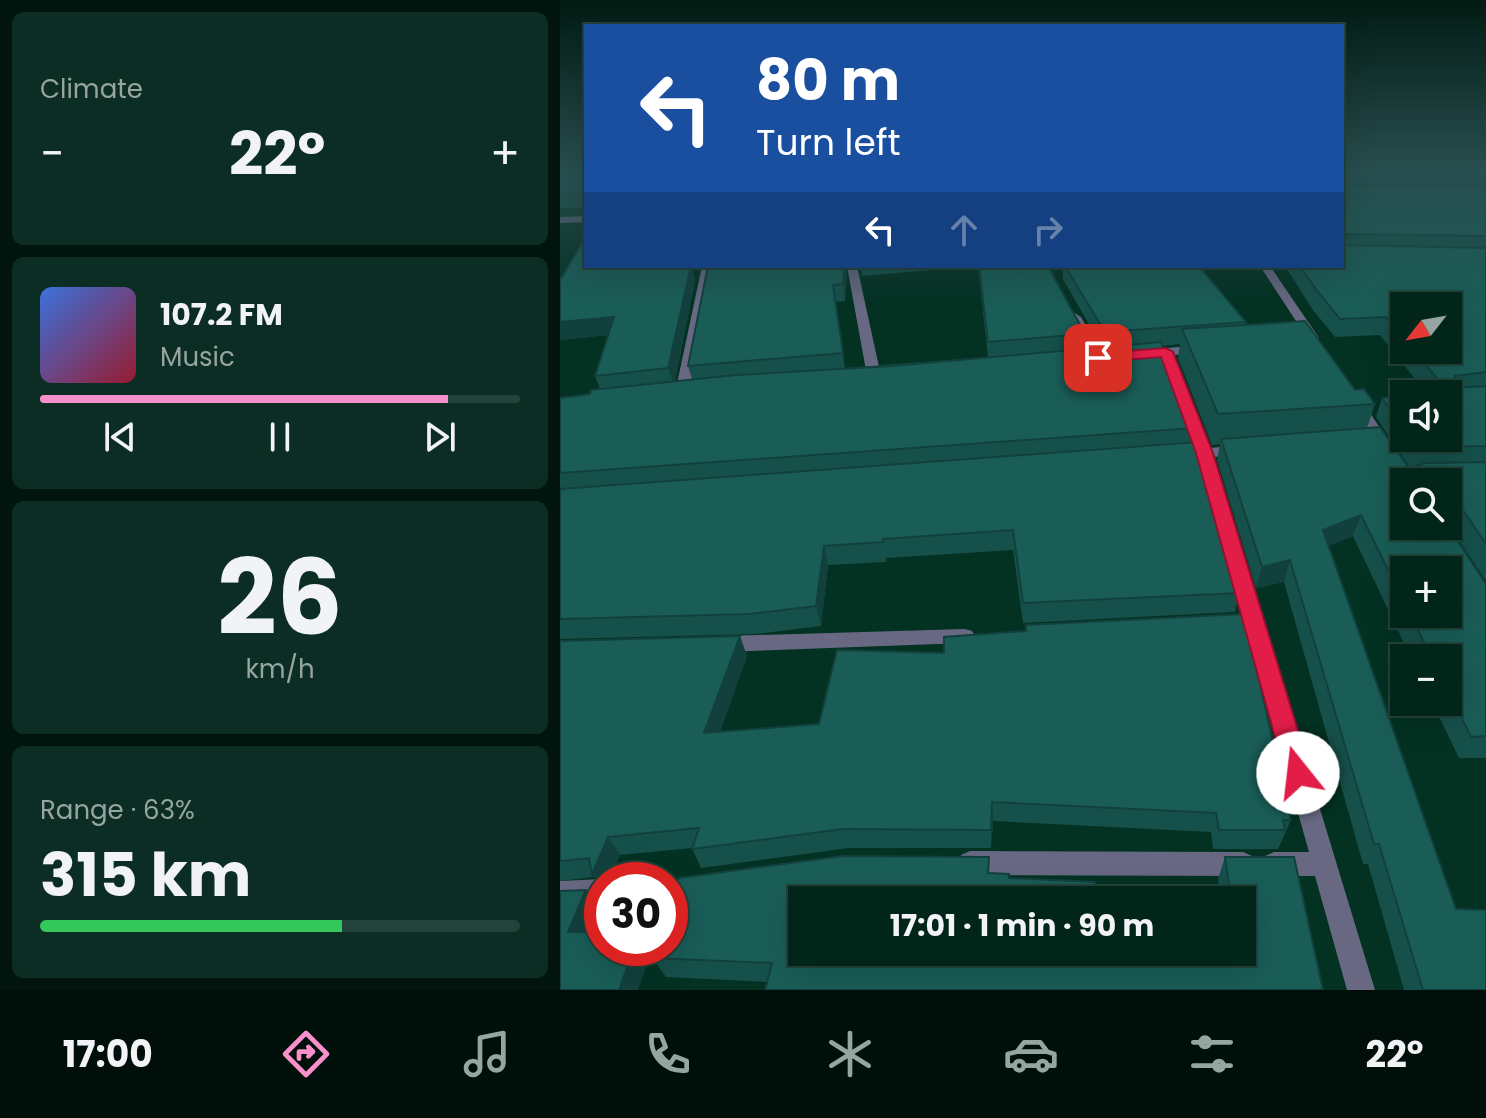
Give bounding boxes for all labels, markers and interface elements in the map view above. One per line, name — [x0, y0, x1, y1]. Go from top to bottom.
text: 80 m — [756, 41, 900, 120]
icon: left — [624, 56, 728, 160]
text: Climate — [40, 71, 143, 107]
text: 22° — [229, 112, 325, 196]
text: Turn left — [756, 117, 901, 168]
text: − — [40, 123, 64, 184]
text: + — [490, 123, 520, 184]
icon: left — [858, 208, 902, 252]
icon: ahead — [942, 208, 986, 252]
icon: right — [1026, 208, 1070, 252]
north arrow — [1390, 292, 1462, 364]
map controls — [1390, 292, 1462, 716]
text: 107.2 FM — [160, 293, 283, 336]
pin — [1064, 324, 1132, 392]
icon: arrive — [1076, 336, 1120, 380]
text: Music — [160, 339, 235, 375]
button: sound — [1390, 380, 1462, 452]
icon: previous — [98, 415, 142, 459]
icon: pause — [258, 415, 302, 459]
icon: next — [418, 415, 462, 459]
button: search — [1390, 468, 1462, 540]
text: 26 — [217, 525, 343, 670]
button: + — [1390, 556, 1462, 628]
button: − — [1390, 644, 1462, 716]
text: km/h — [245, 651, 315, 687]
position arrow — [1256, 731, 1340, 815]
text: Range · 63% — [40, 792, 195, 828]
text: 315 km — [40, 833, 251, 917]
speed limit sign: 30 — [584, 862, 688, 966]
text: 17:01 · 1 min · 90 m — [890, 904, 1154, 947]
icon: directions — [278, 1026, 334, 1082]
icon: music — [459, 1026, 515, 1082]
icon: phone — [640, 1026, 696, 1082]
icon: climate — [822, 1026, 878, 1082]
icon: car — [1003, 1026, 1059, 1082]
icon: filters — [1184, 1026, 1240, 1082]
text: 17:00 — [63, 1029, 153, 1080]
text: 22° — [1366, 1029, 1423, 1080]

